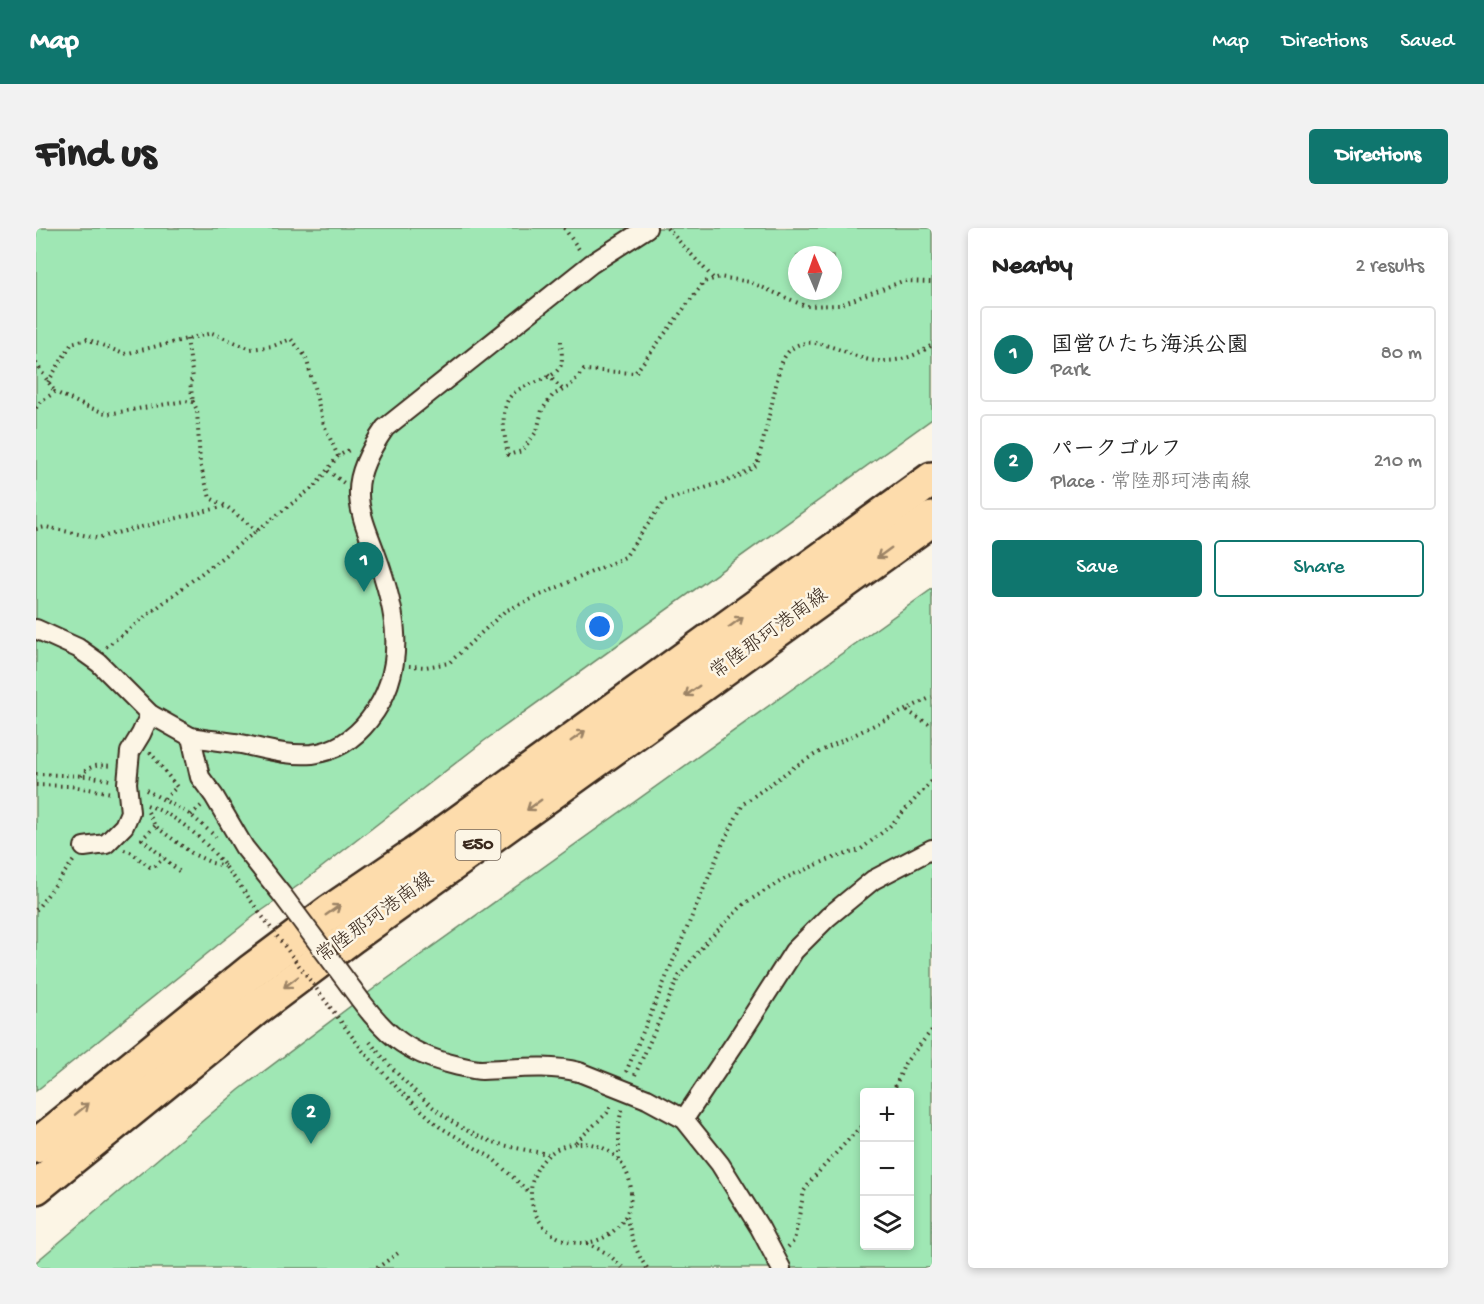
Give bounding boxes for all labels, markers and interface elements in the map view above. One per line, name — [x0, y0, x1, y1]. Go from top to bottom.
text: Map — [30, 26, 79, 59]
text: Map — [1212, 30, 1249, 55]
text: Directions — [1282, 30, 1367, 55]
text: Saved — [1400, 30, 1454, 55]
button: Directions — [1309, 129, 1448, 184]
text: Find us — [36, 132, 156, 181]
north arrow — [788, 246, 842, 300]
text: Nearby — [992, 252, 1073, 283]
text: 2 results — [1355, 256, 1424, 279]
text: 国営ひたち海浜公園 — [1051, 334, 1249, 360]
text: 1 — [1009, 343, 1018, 366]
text: 80 m — [1381, 343, 1422, 366]
text: Park — [1051, 360, 1089, 383]
text: パークゴルフ — [1051, 438, 1182, 464]
text: 2 — [1009, 451, 1018, 474]
text: 210 m — [1374, 451, 1422, 474]
text: Place · 常陸那珂港南線 — [1051, 472, 1250, 495]
button: Save — [992, 540, 1202, 597]
button: Share — [1214, 540, 1424, 597]
pin: 1 — [344, 542, 384, 592]
one-way arrow — [877, 547, 893, 559]
street label: 常陸那珂港南線 — [705, 583, 833, 685]
your location — [585, 612, 614, 641]
one-way arrow — [727, 616, 743, 628]
one-way arrow — [684, 685, 700, 697]
one-way arrow — [569, 730, 585, 743]
one-way arrow — [526, 799, 542, 811]
road number: E50 — [456, 830, 500, 860]
street label: 常陸那珂港南線 — [311, 867, 439, 969]
one-way arrow — [324, 904, 341, 916]
one-way arrow — [283, 975, 299, 988]
map controls — [860, 1088, 914, 1250]
button: + — [860, 1088, 914, 1142]
pin: 2 — [292, 1094, 330, 1144]
one-way arrow — [73, 1103, 89, 1116]
button: − — [860, 1142, 914, 1196]
button: layers — [860, 1196, 914, 1250]

